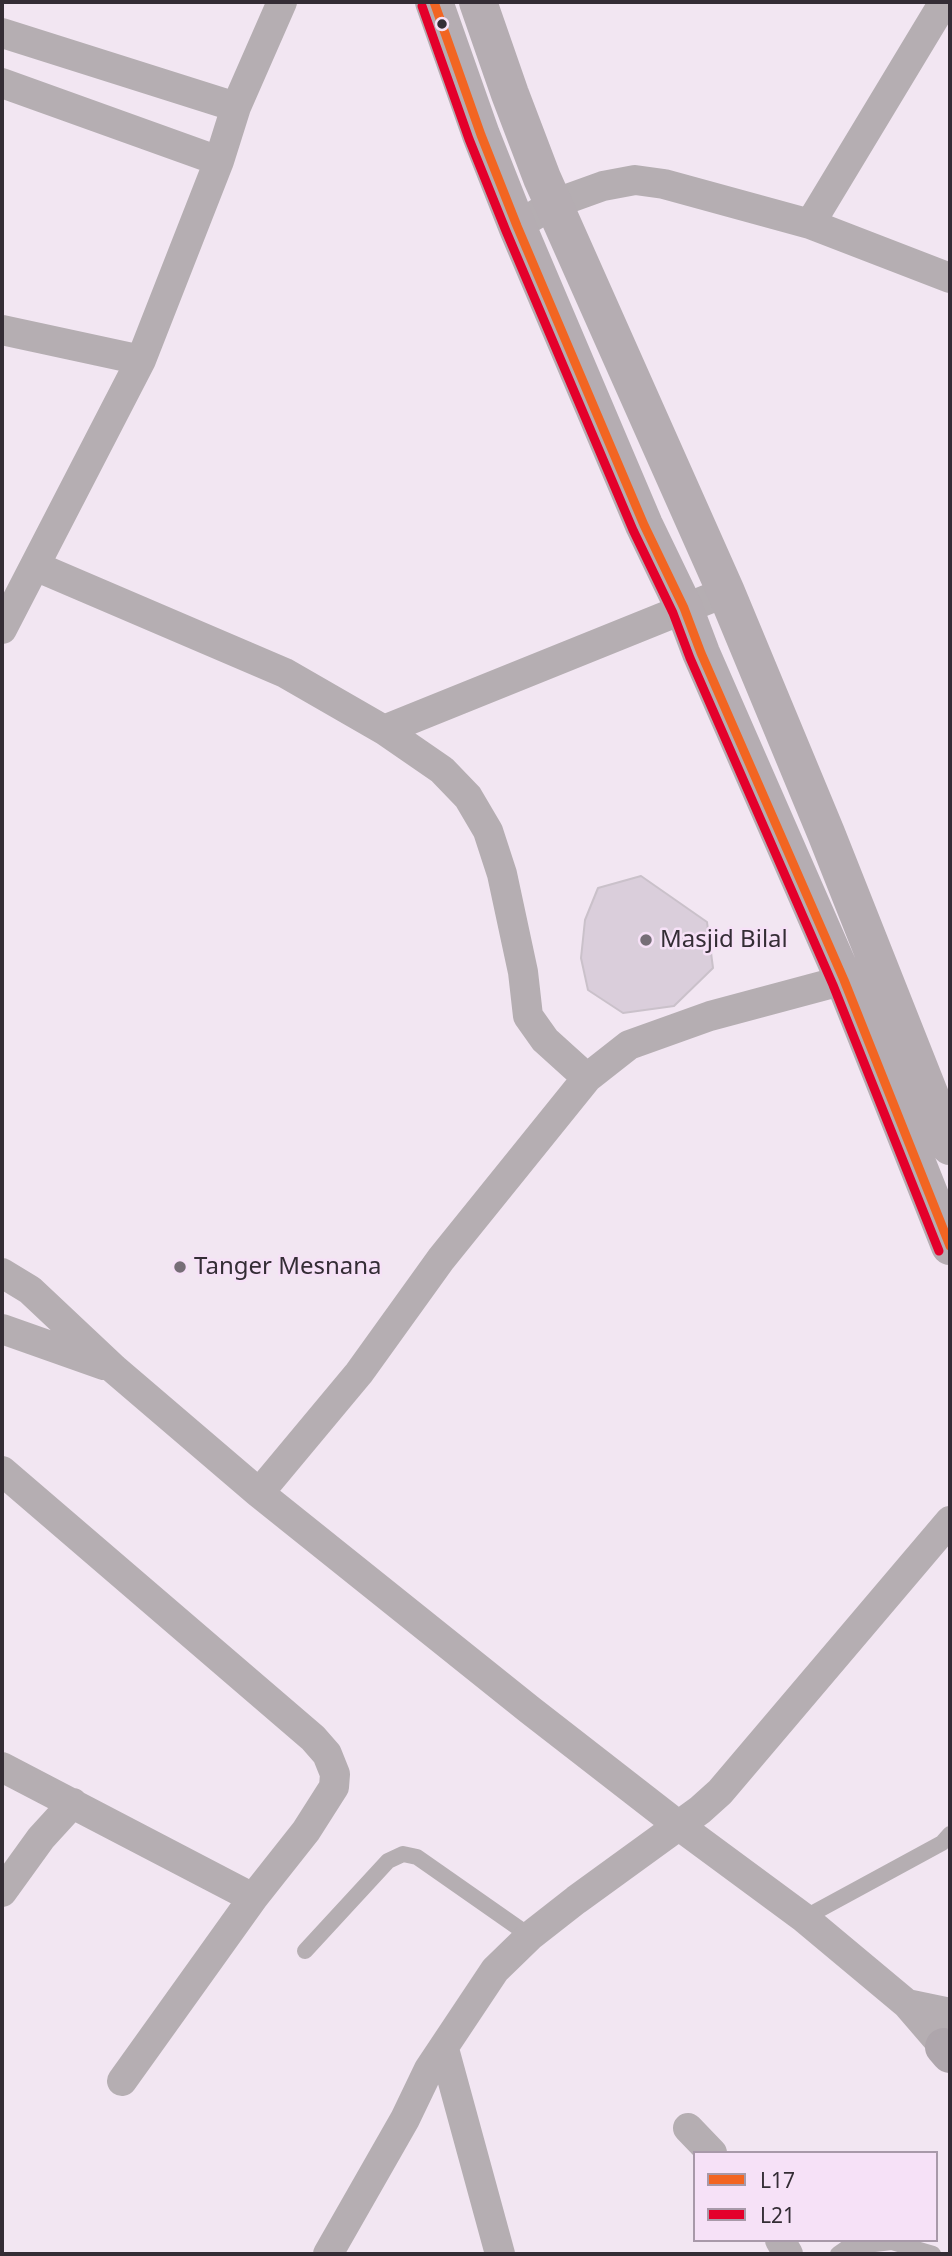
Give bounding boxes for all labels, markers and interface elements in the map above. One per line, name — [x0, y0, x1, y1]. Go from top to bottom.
unlabelled marker — [435, 17, 449, 31]
place label: Masjid Bilal — [660, 926, 788, 954]
marker: Masjid Bilal — [638, 932, 654, 948]
place label: Tanger Mesnana — [194, 1253, 382, 1281]
marker: Tanger Mesnana — [172, 1259, 188, 1275]
legend — [693, 2151, 938, 2242]
text: L17 — [760, 2166, 795, 2194]
text: L21 — [760, 2201, 795, 2229]

